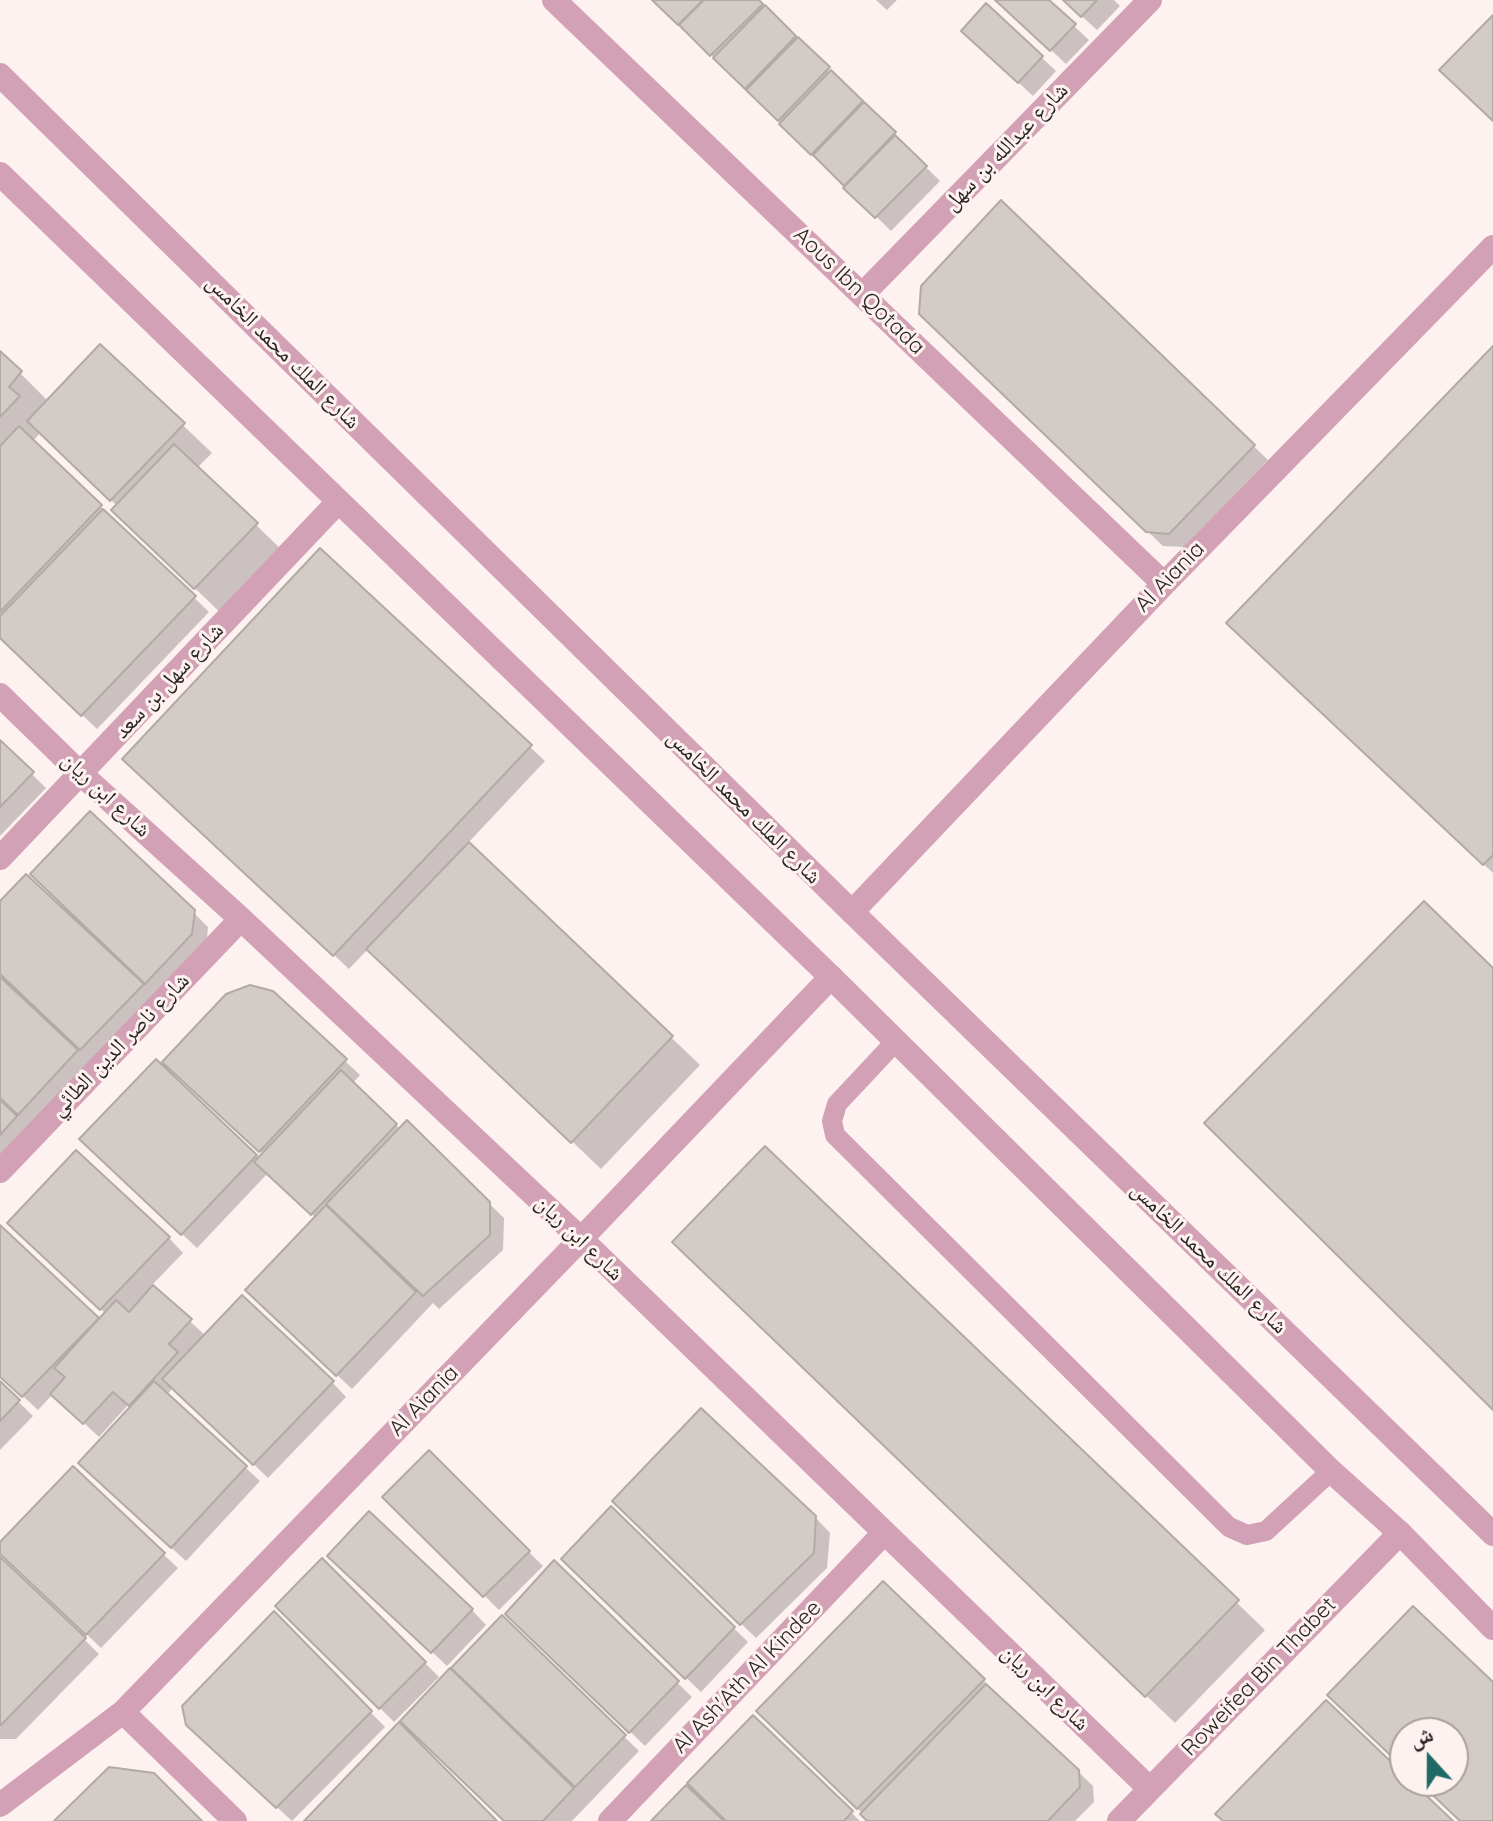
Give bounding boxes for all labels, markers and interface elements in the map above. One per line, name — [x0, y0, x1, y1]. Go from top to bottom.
street label: شارع عبدالله بن سهل — [938, 77, 1074, 217]
street label: Aous Ibn Qotada — [788, 222, 930, 360]
street label: شارع الملك محمد الخامس — [200, 269, 366, 435]
street label: Al Aiania — [1130, 536, 1210, 618]
street label: شارع سهل بن سعد — [109, 618, 229, 744]
street label: شارع الملك محمد الخامس — [661, 724, 827, 890]
street label: شارع ابن ريان — [56, 747, 156, 843]
street label: شارع ناصر الدين الطائي — [45, 968, 195, 1122]
street label: شارع الملك محمد الخامس — [1125, 1177, 1293, 1339]
street label: شارع ابن ريان — [529, 1189, 629, 1287]
street label: Al Aiania — [384, 1360, 464, 1442]
street label: Roweifea Bin Thabet — [1176, 1592, 1342, 1762]
street label: Al Ash'Ath Al Kindee — [667, 1595, 827, 1759]
street label: شارع ابن ريان — [995, 1639, 1095, 1737]
north arrow — [1389, 1717, 1469, 1797]
text: ش — [1405, 1719, 1437, 1754]

